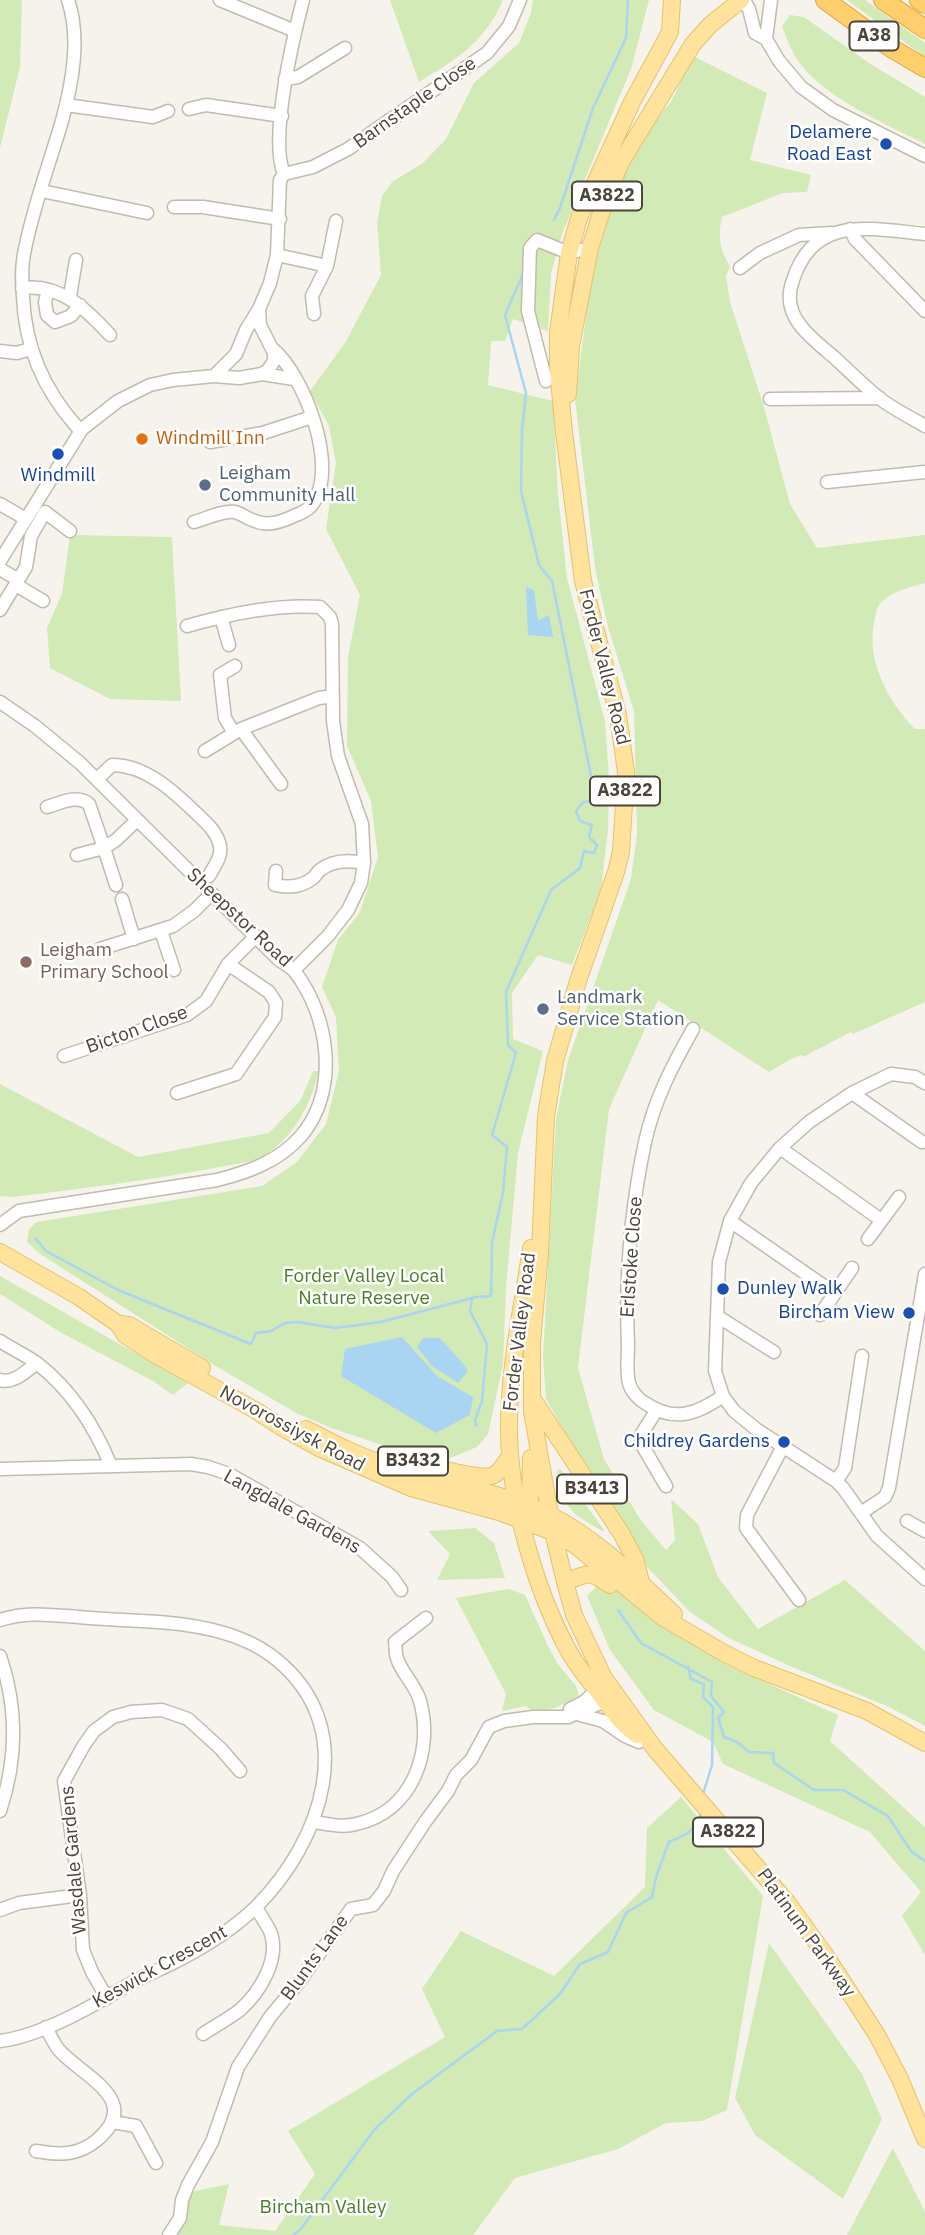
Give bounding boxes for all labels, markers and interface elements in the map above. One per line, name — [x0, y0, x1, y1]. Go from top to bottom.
road number: A38 — [850, 22, 898, 51]
street label: Barnstaple Close — [349, 52, 481, 154]
place label: Delamere Road East — [787, 122, 872, 166]
marker: Delamere Road East — [878, 136, 894, 152]
road number: A3822 — [572, 182, 642, 210]
place label: Windmill Inn — [156, 428, 265, 450]
marker: Windmill Inn — [134, 431, 150, 447]
marker: Windmill — [50, 446, 66, 462]
place label: Leigham Community Hall — [219, 463, 355, 507]
place label: Windmill — [20, 465, 96, 487]
marker: Leigham Community Hall — [197, 477, 213, 493]
street label: Forder Valley Road — [574, 587, 634, 747]
road number: A3822 — [590, 776, 660, 806]
street label: Sheepstor Road — [182, 864, 296, 972]
place label: Leigham Primary School — [40, 940, 169, 984]
marker: Leigham Primary School — [18, 954, 34, 970]
place label: Landmark Service Station — [557, 987, 685, 1031]
street label: Bicton Close — [83, 1001, 191, 1059]
marker: Landmark Service Station — [535, 1001, 551, 1017]
street label: Erlstoke Close — [616, 1196, 648, 1318]
street label: Forder Valley Road — [499, 1251, 541, 1413]
park label: Forder Valley Local Nature Reserve — [283, 1266, 445, 1310]
place label: Dunley Walk — [737, 1278, 843, 1300]
marker: Dunley Walk — [715, 1281, 731, 1297]
place label: Bircham View — [778, 1302, 895, 1324]
marker: Bircham View — [901, 1305, 917, 1321]
street label: Novorossiysk Road — [215, 1381, 369, 1477]
place label: Childrey Gardens — [624, 1431, 770, 1453]
marker: Childrey Gardens — [776, 1434, 792, 1450]
road number: B3432 — [378, 1446, 448, 1476]
street label: Langdale Gardens — [219, 1465, 365, 1559]
road number: B3413 — [557, 1474, 627, 1504]
street label: Wasdale Gardens — [56, 1785, 92, 1935]
road number: A3822 — [693, 1818, 763, 1846]
street label: Platinum Parkway — [752, 1864, 860, 2002]
street label: Blunts Lane — [276, 1911, 354, 2005]
street label: Keswick Crescent — [89, 1921, 231, 2013]
park label: Bircham Valley — [260, 2197, 386, 2219]

